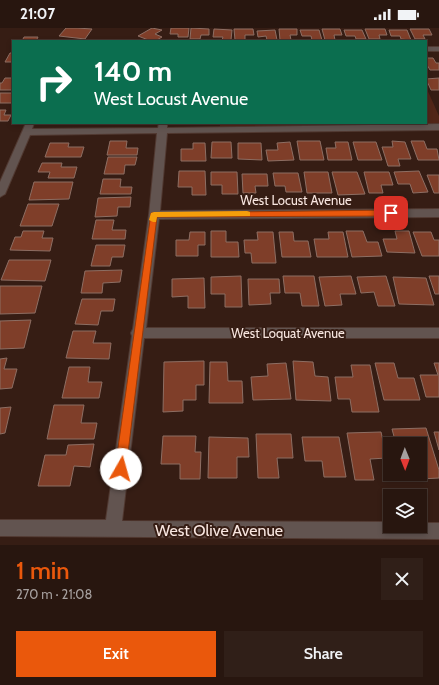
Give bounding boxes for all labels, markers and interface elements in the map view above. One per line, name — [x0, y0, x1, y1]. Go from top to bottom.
text: 21:07 — [20, 5, 55, 23]
text: 140 m — [94, 54, 172, 88]
icon: right — [28, 56, 80, 108]
text: West Locust Avenue — [94, 88, 248, 110]
street label: West Locust Avenue — [240, 192, 352, 208]
pin — [374, 196, 408, 230]
icon: arrive — [380, 202, 402, 224]
street label: West Loquat Avenue — [231, 325, 345, 341]
north arrow — [383, 437, 427, 481]
map controls — [383, 437, 427, 533]
position arrow — [100, 448, 142, 490]
button: layers — [383, 489, 427, 533]
street label: West Olive Avenue — [155, 521, 283, 540]
text: 1 min — [16, 556, 70, 585]
button: close — [381, 558, 423, 600]
text: 270 m · 21:08 — [16, 586, 92, 602]
button: Exit — [16, 631, 216, 677]
button: Share — [224, 631, 423, 677]

